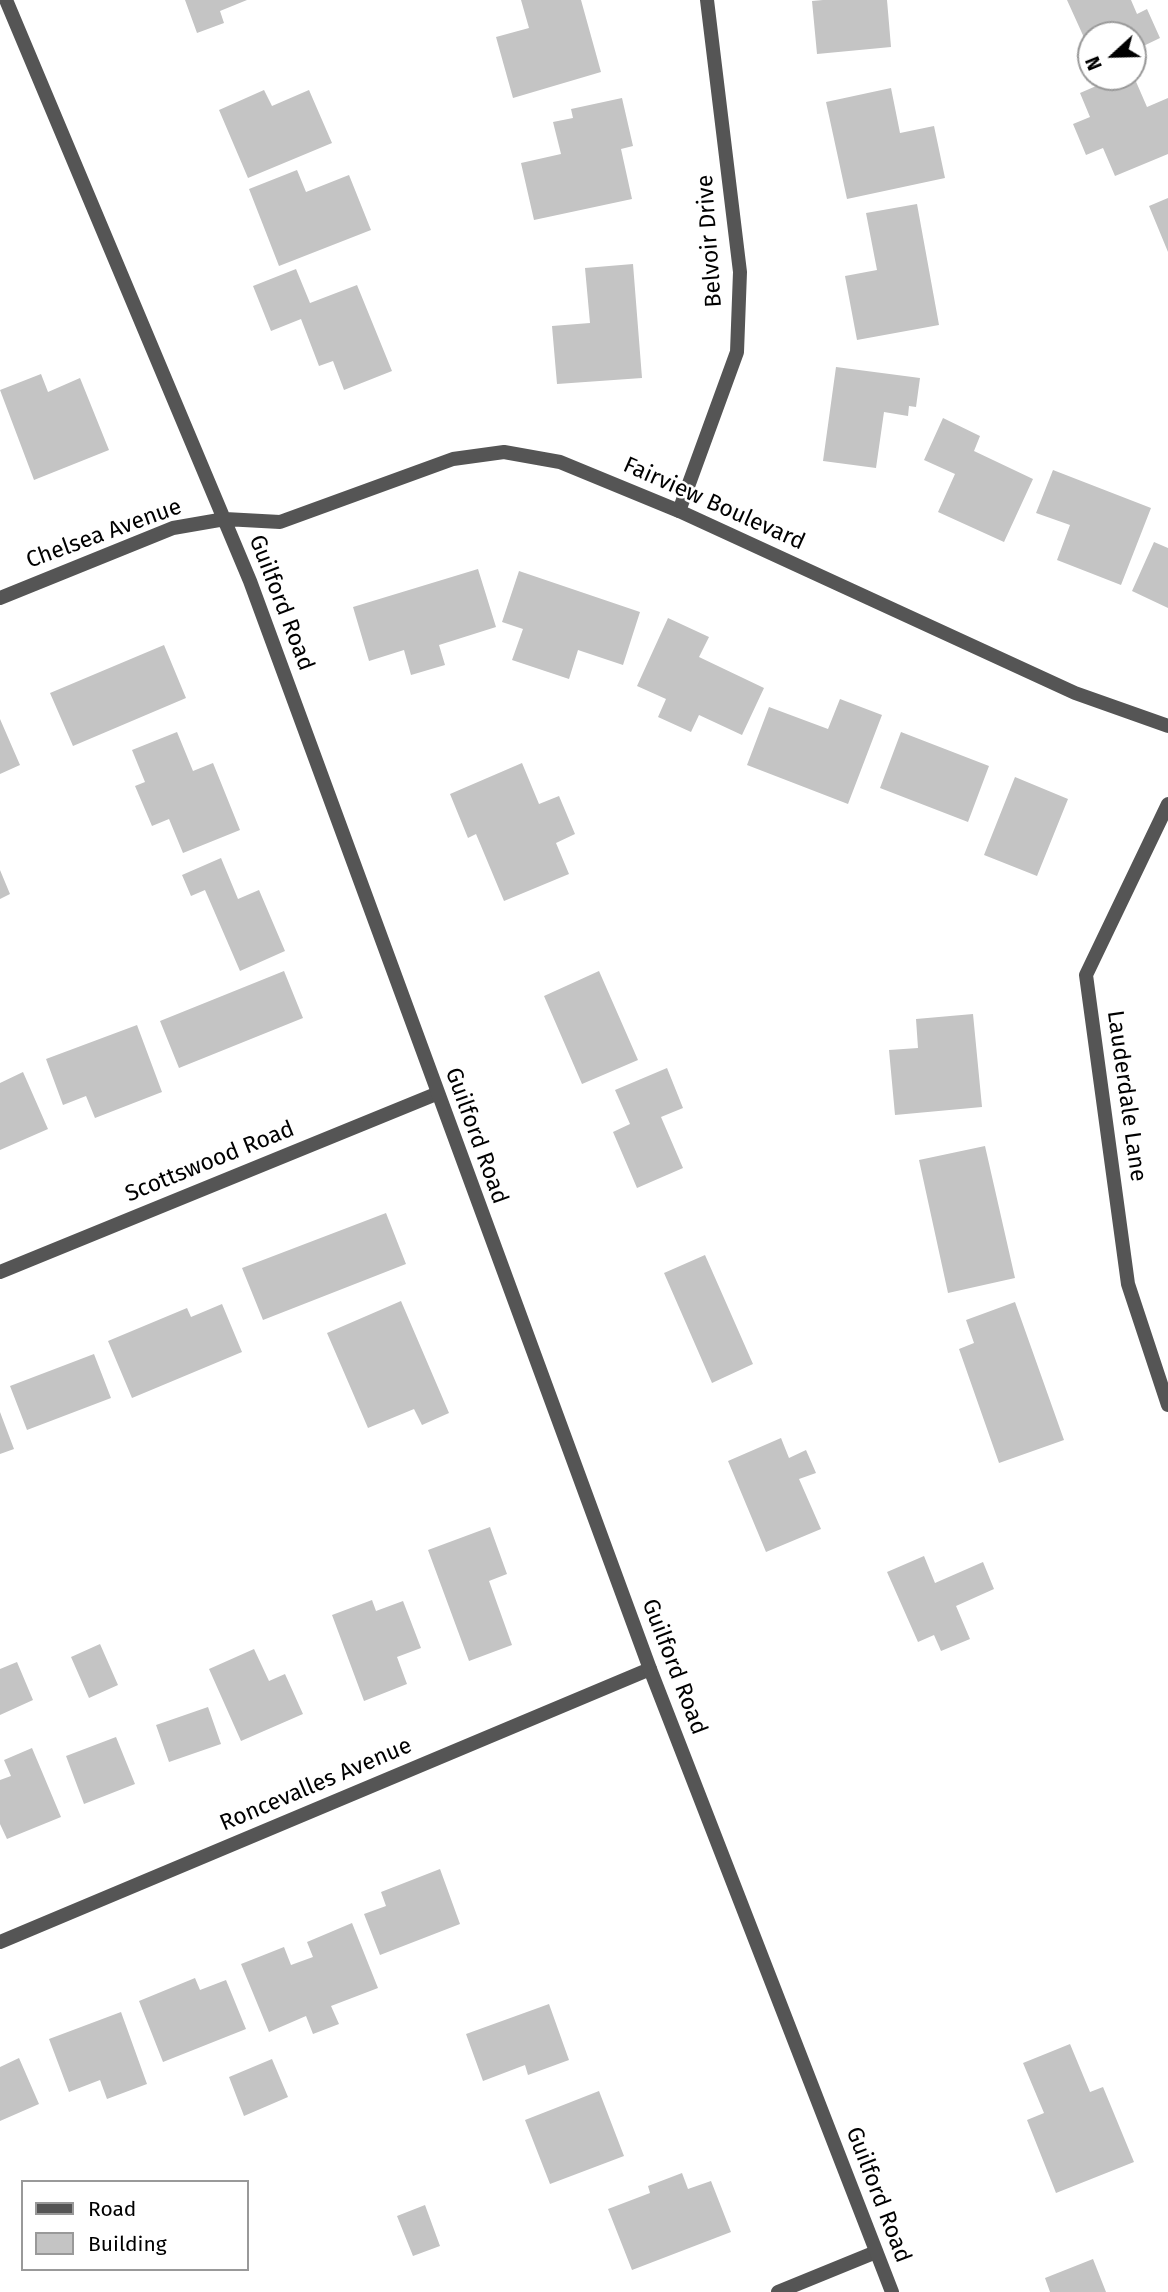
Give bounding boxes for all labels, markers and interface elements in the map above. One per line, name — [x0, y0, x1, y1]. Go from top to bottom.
north arrow — [1077, 21, 1147, 91]
text: N — [1081, 53, 1107, 73]
street label: Belvoir Drive — [692, 174, 728, 308]
street label: Fairview Boulevard — [619, 452, 809, 556]
street label: Chelsea Avenue — [23, 493, 185, 575]
street label: Guilford Road — [242, 531, 320, 675]
street label: Lauderdale Lane — [1100, 1009, 1152, 1183]
street label: Guilford Road — [439, 1064, 513, 1208]
street label: Scottswood Road — [121, 1116, 299, 1208]
street label: Guilford Road — [635, 1595, 713, 1739]
street label: Roncevalles Avenue — [216, 1732, 416, 1838]
street label: Guilford Road — [839, 2123, 917, 2267]
legend — [21, 2180, 248, 2271]
text: Road — [88, 2196, 136, 2222]
text: Building — [88, 2231, 167, 2257]

